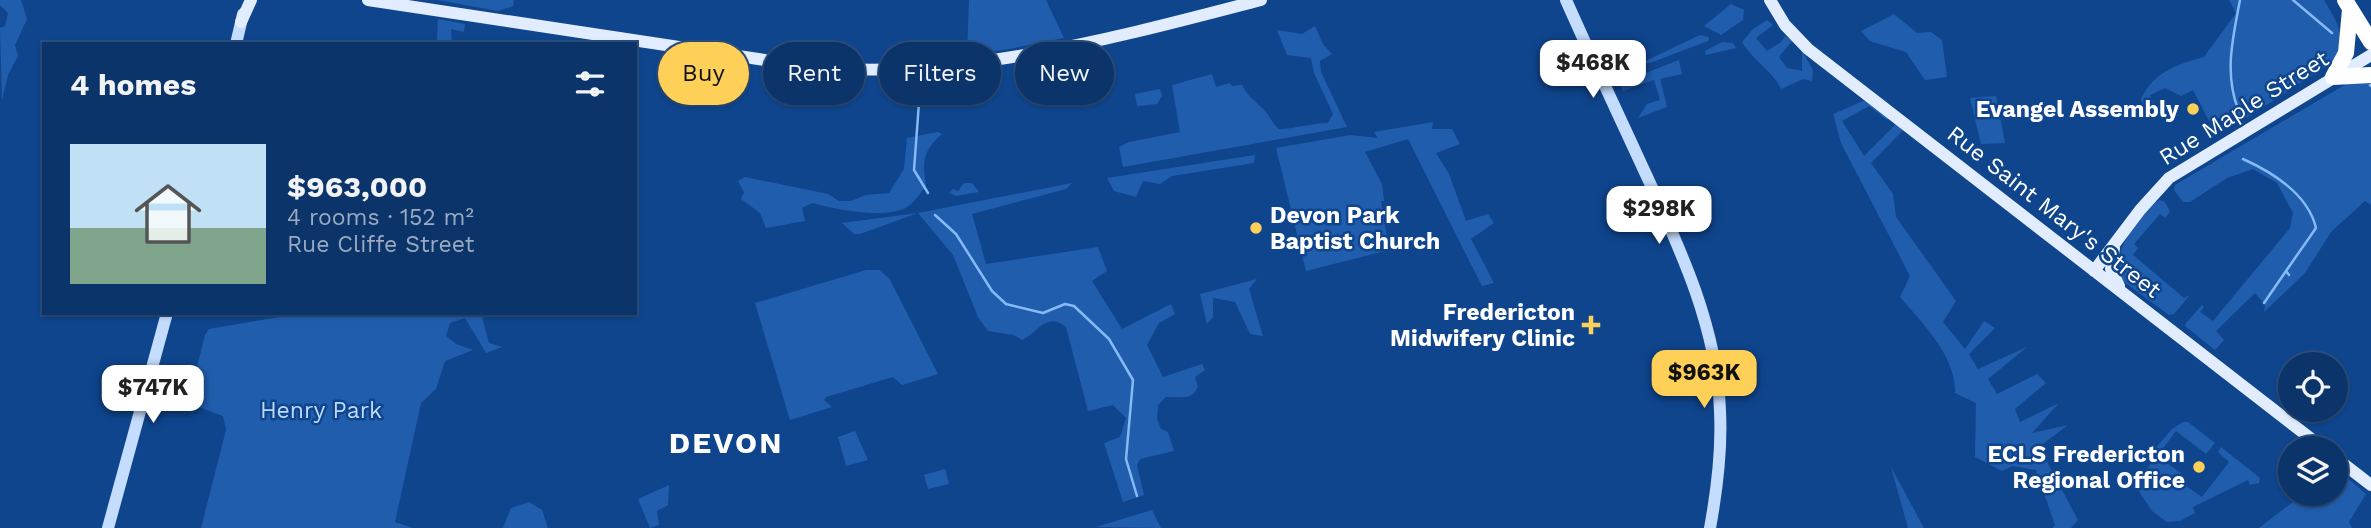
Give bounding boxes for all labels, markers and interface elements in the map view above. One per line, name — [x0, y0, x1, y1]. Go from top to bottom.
pin: $468K — [1544, 41, 1642, 100]
chip: Buy — [658, 42, 749, 105]
chip: Rent — [763, 42, 865, 105]
chip: Filters — [879, 42, 1001, 105]
chip: New — [1015, 42, 1114, 105]
street label: Rue Maple Street — [2154, 45, 2334, 171]
text: $468K — [1556, 49, 1630, 76]
icon: filters — [571, 65, 609, 103]
text: 4 homes — [70, 67, 196, 102]
place label: Evangel Assembly — [1976, 96, 2179, 123]
marker: Evangel Assembly — [2185, 101, 2201, 117]
street label: Rue Saint Mary's Street — [1942, 120, 2166, 304]
text: $963,000 — [287, 169, 427, 204]
icon: home — [126, 172, 210, 256]
pin: $298K — [1610, 187, 1708, 246]
text: $298K — [1623, 195, 1695, 222]
place label: Devon Park Baptist Church — [1270, 202, 1440, 255]
text: 4 rooms · 152 m² — [287, 204, 474, 231]
marker: Devon Park Baptist Church — [1248, 220, 1264, 236]
text: Rue Cliffe Street — [287, 231, 474, 258]
place label: Fredericton Midwifery Clinic — [1390, 299, 1575, 352]
marker: Fredericton Midwifery Clinic — [1581, 315, 1601, 335]
pin: $963K — [1655, 350, 1753, 410]
map controls — [2278, 352, 2348, 506]
button: locate — [2278, 352, 2348, 422]
text: $963K — [1668, 359, 1740, 386]
pin: $747K — [104, 366, 202, 425]
text: $747K — [118, 374, 188, 401]
park label: Henry Park — [260, 397, 382, 424]
district label: DEVON — [669, 425, 783, 460]
button: layers — [2278, 436, 2348, 506]
place label: ECLS Fredericton Regional Office — [1987, 441, 2185, 494]
marker: ECLS Fredericton Regional Office — [2191, 459, 2207, 475]

